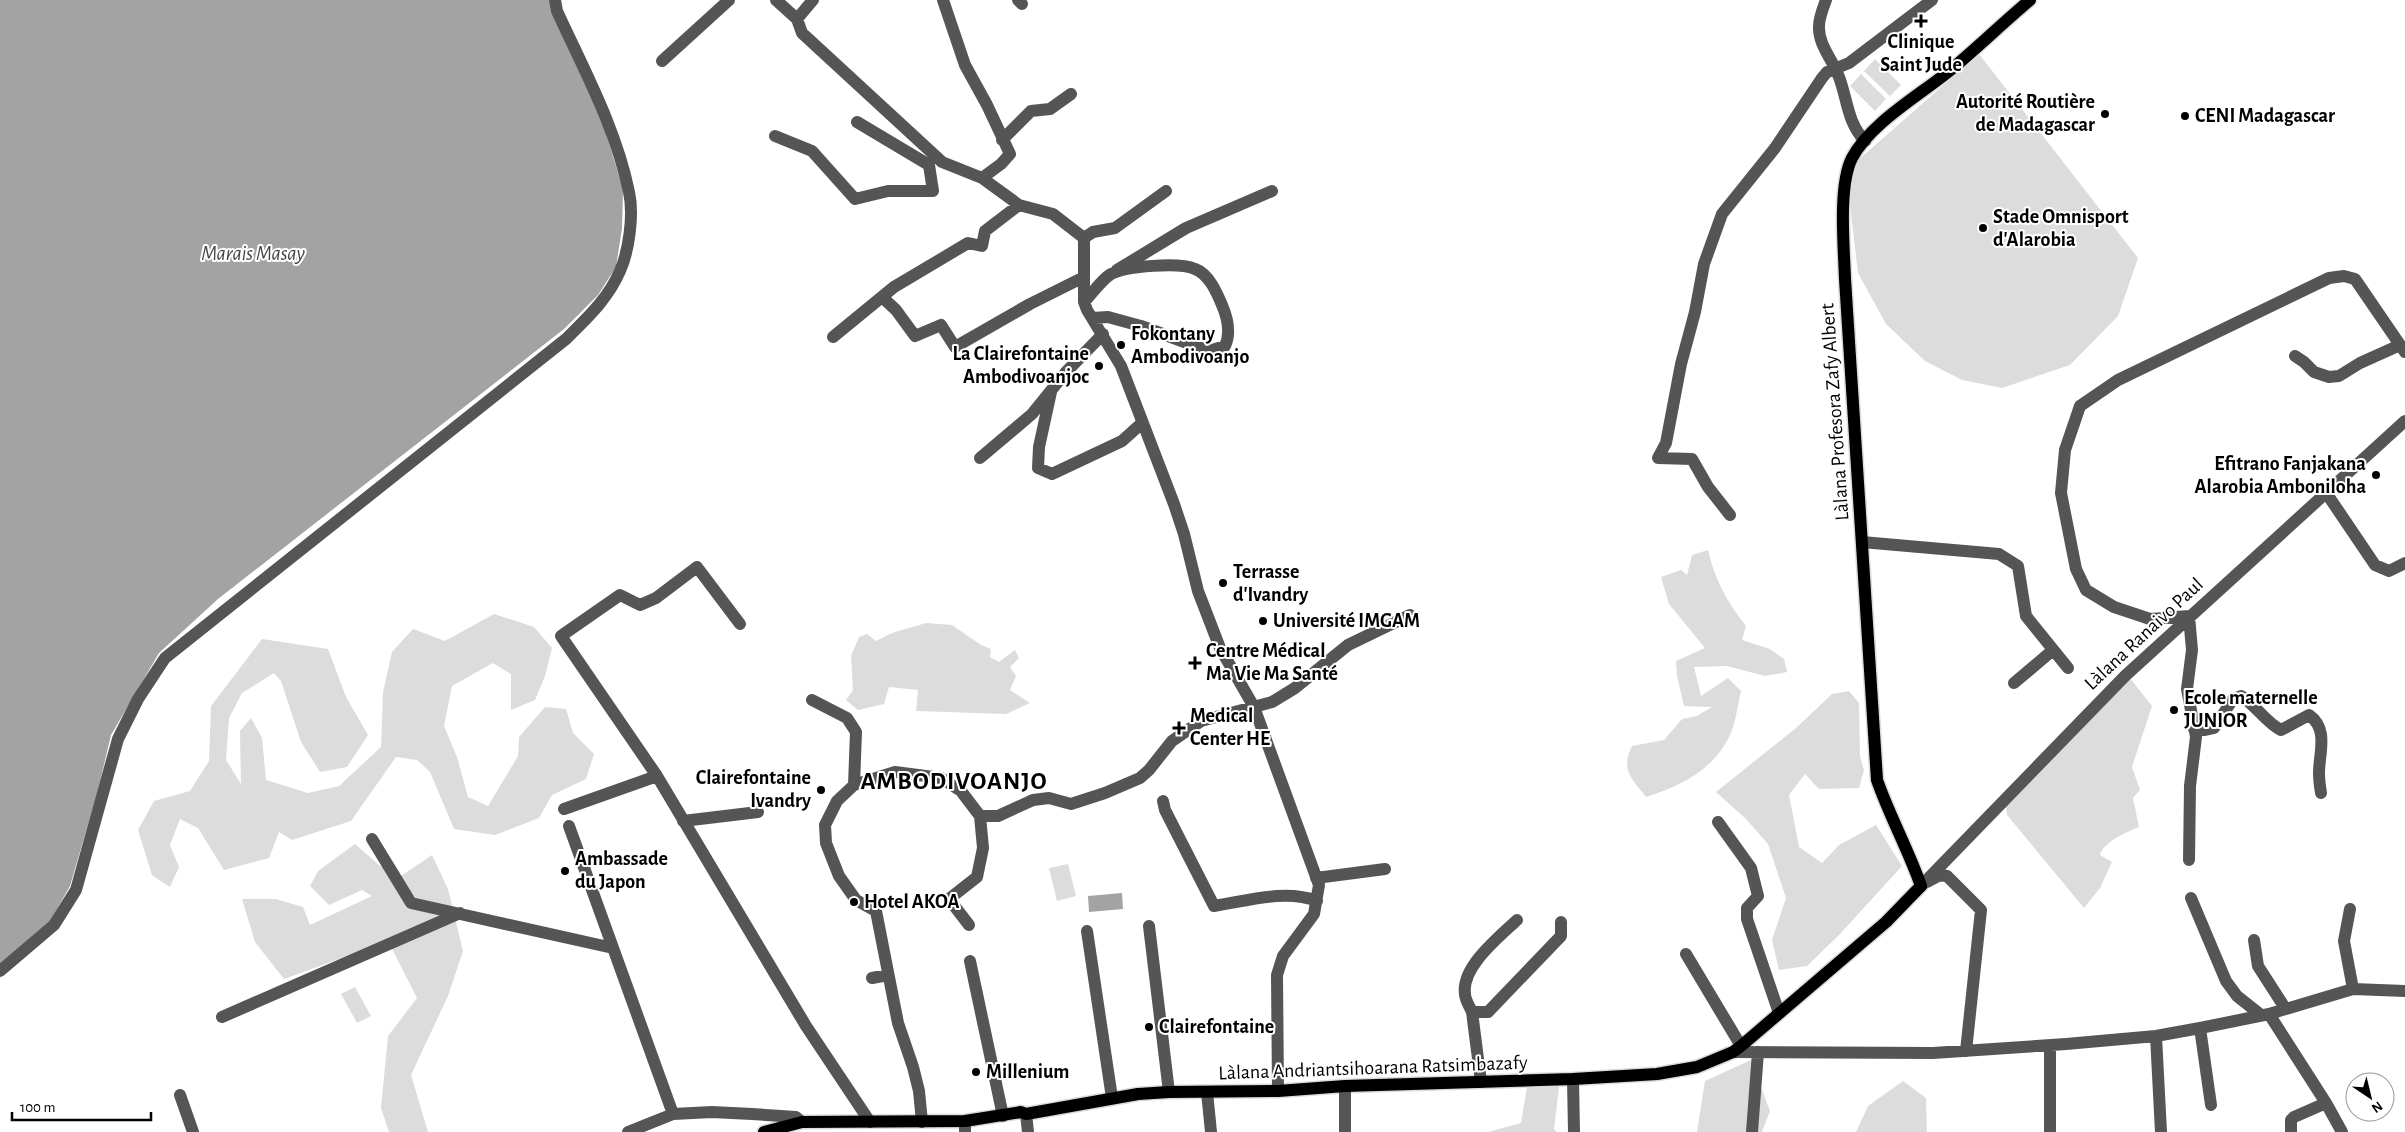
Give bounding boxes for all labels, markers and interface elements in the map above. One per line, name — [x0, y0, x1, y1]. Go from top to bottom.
marker: Clinique Saint Jude — [1914, 14, 1928, 28]
place label: Clinique Saint Jude — [1880, 32, 1962, 75]
place label: Autorité Routière de Madagascar — [1956, 92, 2095, 135]
place label: CENI Madagascar — [2195, 106, 2335, 126]
marker: Autorité Routière de Madagascar — [2099, 108, 2111, 120]
marker: CENI Madagascar — [2179, 110, 2191, 122]
place label: Stade Omnisport d'Alarobia — [1993, 207, 2129, 250]
marker: Stade Omnisport d'Alarobia — [1977, 222, 1989, 234]
water label: Marais Masay — [201, 243, 305, 264]
street label: Làlana Profesora Zafy Albert — [1817, 302, 1853, 521]
place label: Fokontany Ambodivoanjo — [1131, 324, 1249, 367]
marker: Fokontany Ambodivoanjo — [1115, 339, 1127, 351]
place label: La Clairefontaine Ambodivoanjoc — [952, 344, 1089, 387]
marker: La Clairefontaine Ambodivoanjoc — [1093, 360, 1105, 372]
place label: Efitrano Fanjakana Alarobia Amboniloha — [2194, 454, 2366, 497]
marker: Efitrano Fanjakana Alarobia Amboniloha — [2370, 469, 2382, 481]
place label: Terrasse d'Ivandry — [1233, 562, 1308, 605]
street label: Làlana Ranaivo Paul — [2081, 574, 2207, 694]
marker: Terrasse d'Ivandry — [1217, 577, 1229, 589]
place label: Université IMGAM — [1273, 611, 1420, 631]
marker: Université IMGAM — [1257, 615, 1269, 627]
place label: Centre Médical Ma Vie Ma Santé — [1206, 641, 1338, 684]
marker: Centre Médical Ma Vie Ma Santé — [1188, 656, 1202, 670]
place label: Ecole maternelle JUNIOR — [2184, 688, 2318, 731]
marker: Ecole maternelle JUNIOR — [2168, 704, 2180, 716]
place label: Medical Center HE — [1190, 706, 1270, 749]
marker: Medical Center HE — [1172, 721, 1186, 735]
place label: Clairefontaine Ivandry — [696, 768, 811, 811]
district label: AMBODIVOANJO — [860, 769, 1048, 794]
marker: Clairefontaine Ivandry — [815, 784, 827, 796]
place label: Ambassade du Japon — [575, 849, 668, 892]
marker: Ambassade du Japon — [559, 865, 571, 877]
place label: Hotel AKOA — [864, 892, 959, 912]
marker: Hotel AKOA — [848, 896, 860, 908]
place label: Clairefontaine — [1159, 1017, 1274, 1037]
marker: Clairefontaine — [1143, 1021, 1155, 1033]
street label: Làlana Andriantsihoarana Ratsimbazafy — [1218, 1053, 1528, 1083]
place label: Millenium — [986, 1062, 1069, 1082]
marker: Millenium — [970, 1066, 982, 1078]
north arrow — [2345, 1072, 2395, 1122]
scale bar — [12, 1090, 151, 1122]
text: N — [2369, 1098, 2385, 1115]
text: 100 m — [20, 1100, 55, 1115]

